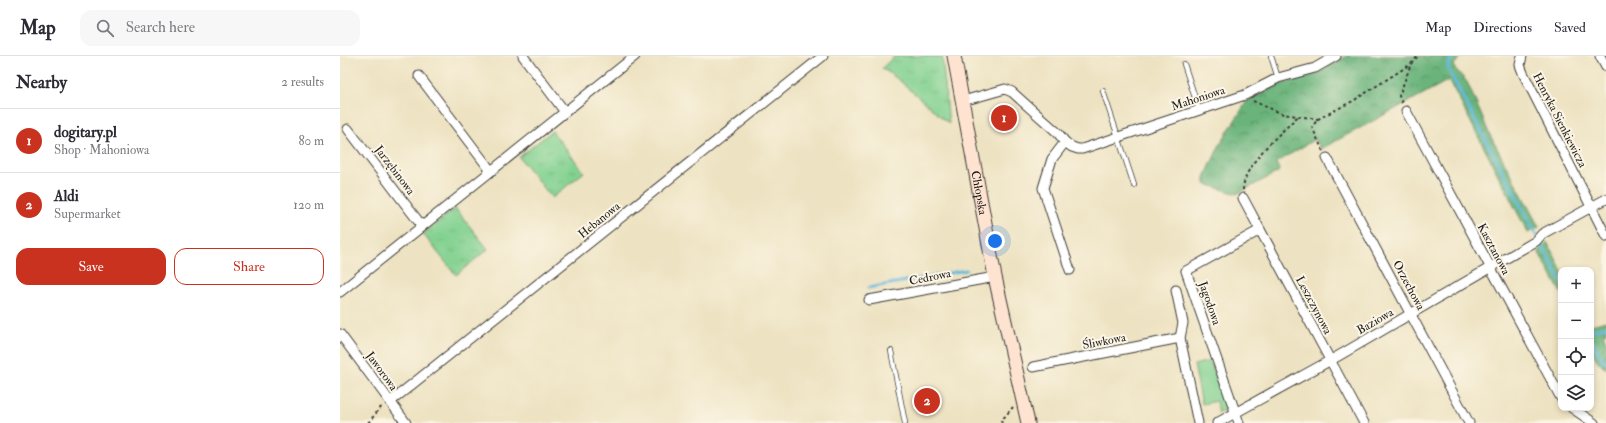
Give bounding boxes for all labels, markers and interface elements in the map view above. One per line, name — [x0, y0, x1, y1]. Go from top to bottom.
search box — [80, 10, 360, 46]
text: Map — [20, 16, 56, 40]
icon: search — [94, 17, 116, 39]
text: Search here — [126, 18, 195, 37]
text: Map — [1425, 19, 1451, 36]
text: Directions — [1473, 19, 1532, 36]
text: Saved — [1554, 19, 1586, 36]
street label: Henryka Sienkiewicza — [1529, 70, 1590, 171]
text: Nearby — [16, 72, 67, 93]
text: 2 results — [281, 74, 324, 90]
street label: Mahoniowa — [1169, 82, 1228, 114]
pin: 1 — [991, 103, 1017, 133]
text: dogitary.pl — [54, 123, 117, 142]
text: 1 — [27, 133, 31, 149]
text: 80 m — [298, 133, 324, 149]
text: Shop · Mahoniowa — [54, 142, 149, 158]
street label: Jarzębinowa — [371, 142, 419, 199]
street label: Chłopska — [967, 169, 991, 217]
text: Aldi — [54, 187, 79, 206]
text: 2 — [26, 197, 32, 213]
text: 120 m — [293, 197, 324, 213]
street label: Hebanowa — [575, 198, 624, 242]
text: Supermarket — [54, 206, 121, 222]
street label: Kasztanowa — [1474, 221, 1514, 279]
your location — [985, 231, 1005, 251]
button: Save — [16, 248, 166, 285]
button: Share — [174, 248, 324, 285]
street label: Orzechowa — [1389, 258, 1428, 314]
street label: Cedrowa — [908, 266, 953, 289]
map controls — [1558, 267, 1594, 411]
button: + — [1558, 267, 1594, 303]
street label: Leszczynowa — [1292, 274, 1336, 338]
street label: Jagodowa — [1195, 278, 1224, 328]
button: − — [1558, 303, 1594, 339]
street label: Baziowa — [1354, 304, 1397, 338]
street label: Śliwkowa — [1081, 330, 1128, 353]
button: locate — [1558, 339, 1594, 375]
street label: Jaworowa — [362, 348, 401, 395]
button: layers — [1558, 375, 1594, 411]
pin: 2 — [914, 386, 940, 416]

